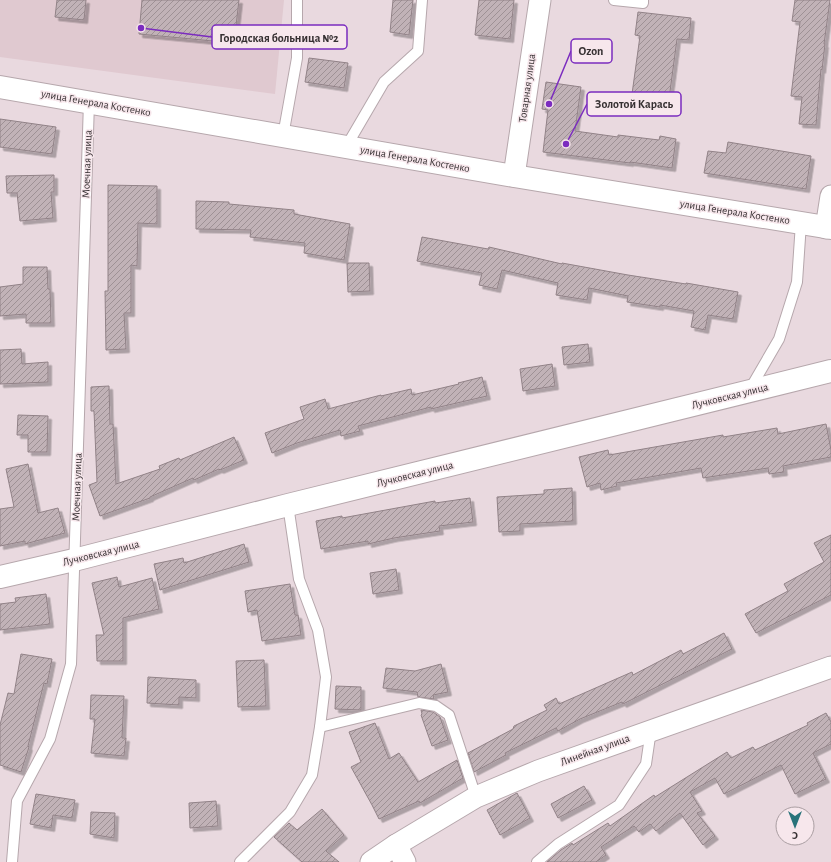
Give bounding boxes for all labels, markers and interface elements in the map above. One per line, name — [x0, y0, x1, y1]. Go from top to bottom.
callout: Городская больница №2 — [212, 25, 347, 49]
text: Городская больница №2 — [219, 32, 339, 44]
callout: Ozon — [571, 39, 612, 63]
text: Ozon — [579, 45, 603, 57]
street label: Товарная улица — [517, 53, 537, 123]
street label: улица Генерала Костенко — [39, 88, 152, 118]
callout: Золотой Карась — [587, 92, 681, 116]
text: Золотой Карась — [595, 98, 673, 110]
street label: Моечная улица — [80, 130, 94, 198]
street label: улица Генерала Костенко — [358, 144, 471, 174]
street label: улица Генерала Костенко — [678, 198, 791, 226]
street label: Лучковская улица — [691, 381, 769, 411]
street label: Моечная улица — [70, 453, 84, 521]
street label: Лучковская улица — [376, 459, 454, 489]
street label: Лучковская улица — [62, 538, 140, 568]
street label: Линейная улица — [559, 732, 631, 768]
north arrow — [775, 806, 815, 846]
text: С — [792, 830, 798, 841]

